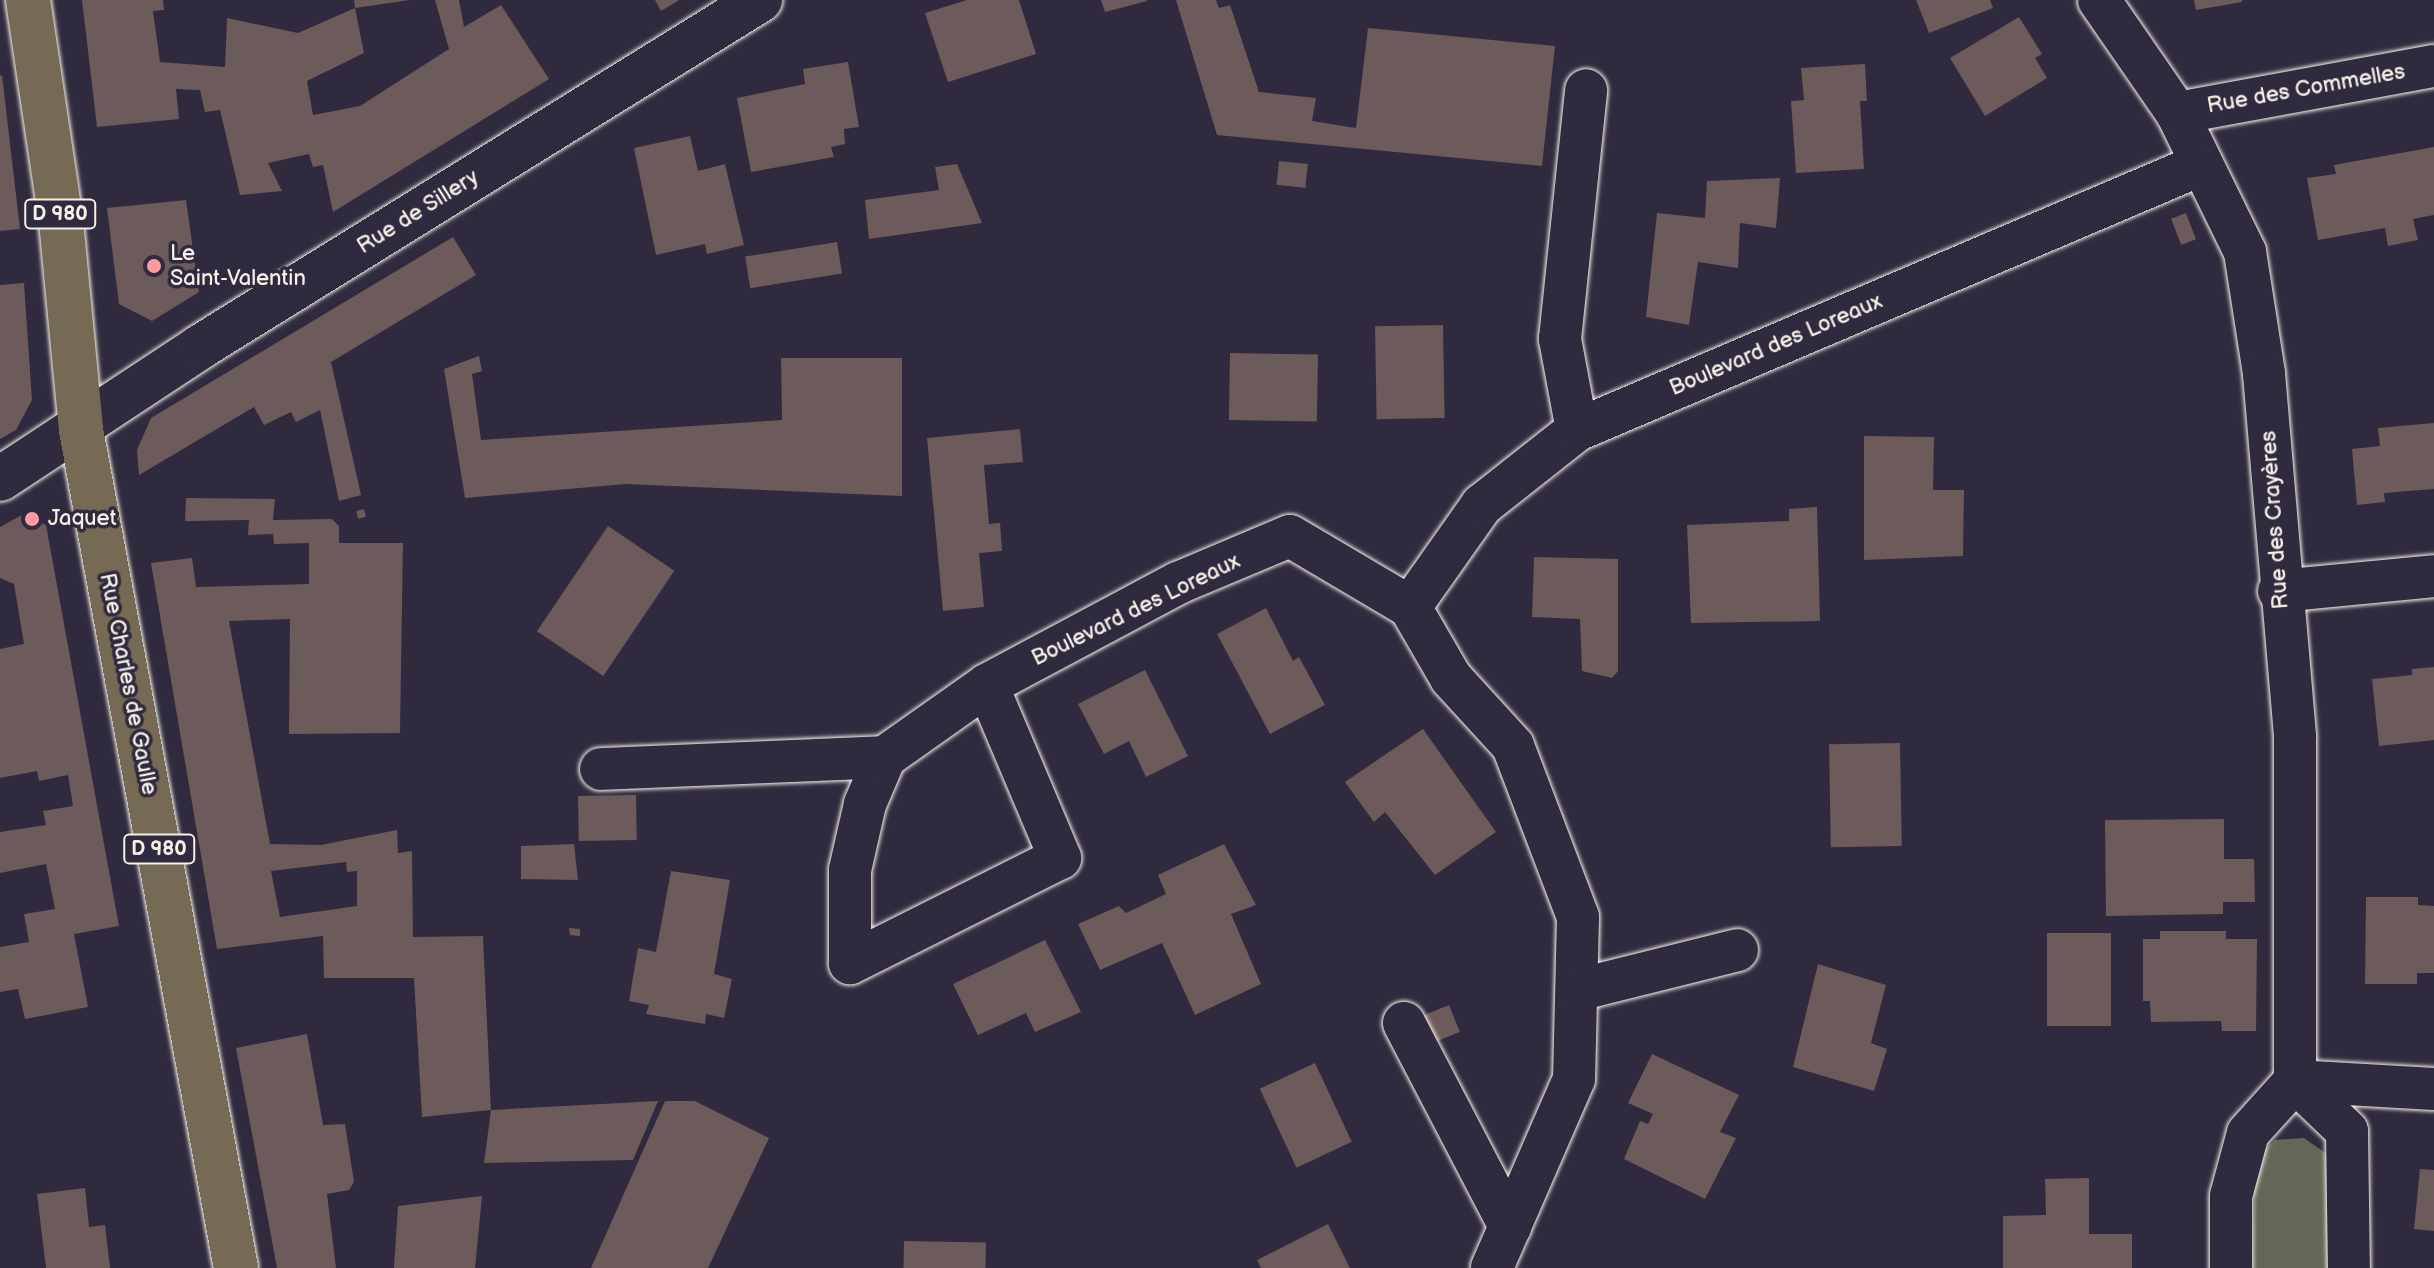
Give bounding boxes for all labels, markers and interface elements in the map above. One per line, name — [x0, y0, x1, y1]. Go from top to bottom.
street label: Rue des Commelles — [2205, 59, 2407, 119]
street label: Rue de Sillery — [352, 164, 484, 260]
road number: D 980 — [24, 198, 96, 230]
place label: Le Saint-Valentin — [170, 240, 306, 292]
marker: Le Saint-Valentin — [145, 257, 163, 275]
street label: Boulevard des Loreaux — [1666, 288, 1886, 402]
street label: Rue des Crayères — [2256, 430, 2294, 610]
place label: Jaquet — [48, 506, 116, 532]
marker: Jaquet — [23, 510, 41, 528]
street label: Boulevard des Loreaux — [1027, 548, 1245, 672]
street label: Rue Charles de Gaulle — [94, 571, 162, 797]
road number: D 980 — [123, 833, 195, 865]

